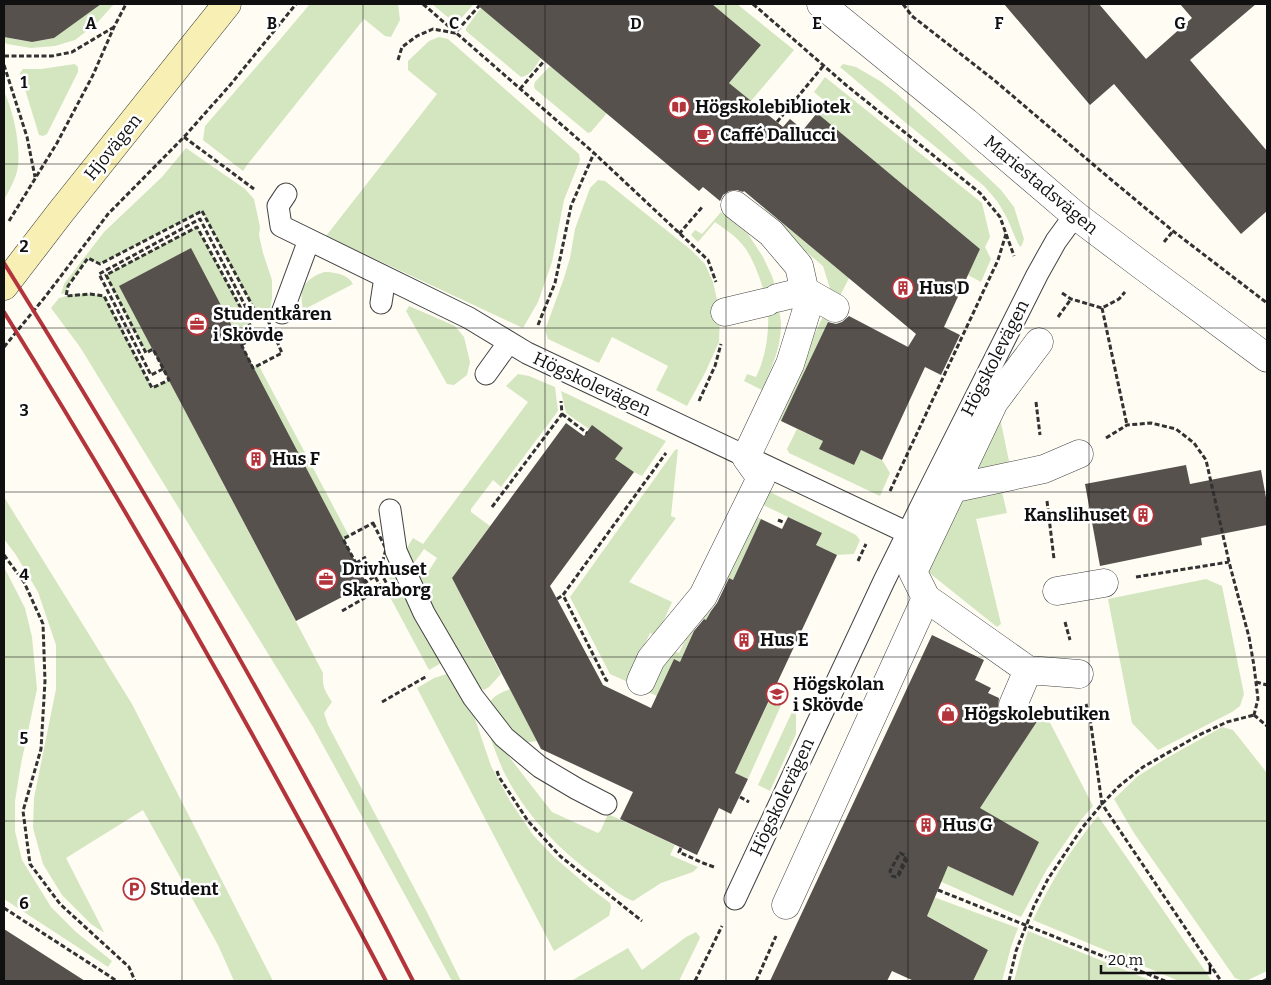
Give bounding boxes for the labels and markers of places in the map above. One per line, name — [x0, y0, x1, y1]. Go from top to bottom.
library icon: Högskolebibliotek — [667, 95, 691, 119]
place label: Högskolebibliotek — [695, 96, 851, 118]
cafe icon: Caffé Dallucci — [692, 123, 716, 147]
place label: Caffé Dallucci — [720, 124, 836, 146]
building icon: Hus D — [891, 276, 915, 300]
place label: Hus D — [919, 277, 970, 299]
place label: Studentkåren i Skövde — [213, 303, 332, 346]
office icon: Studentkåren i Skövde — [185, 312, 209, 336]
building icon: Hus F — [244, 447, 268, 471]
place label: Hus F — [272, 448, 320, 470]
building icon: Kanslihuset — [1131, 503, 1155, 527]
place label: Kanslihuset — [1024, 504, 1127, 526]
place label: Drivhuset Skaraborg — [342, 558, 431, 601]
office icon: Drivhuset Skaraborg — [314, 567, 338, 591]
building icon: Hus E — [732, 628, 756, 652]
place label: Hus E — [760, 629, 809, 651]
place label: Högskolan i Skövde — [793, 673, 885, 716]
school or university icon: Högskolan i Skövde — [765, 682, 789, 706]
shop icon: Högskolebutiken — [936, 702, 960, 726]
place label: Högskolebutiken — [964, 703, 1110, 725]
building icon: Hus G — [914, 813, 938, 837]
place label: Hus G — [942, 814, 993, 836]
parking icon: Student — [122, 877, 146, 901]
place label: Student — [150, 878, 219, 900]

